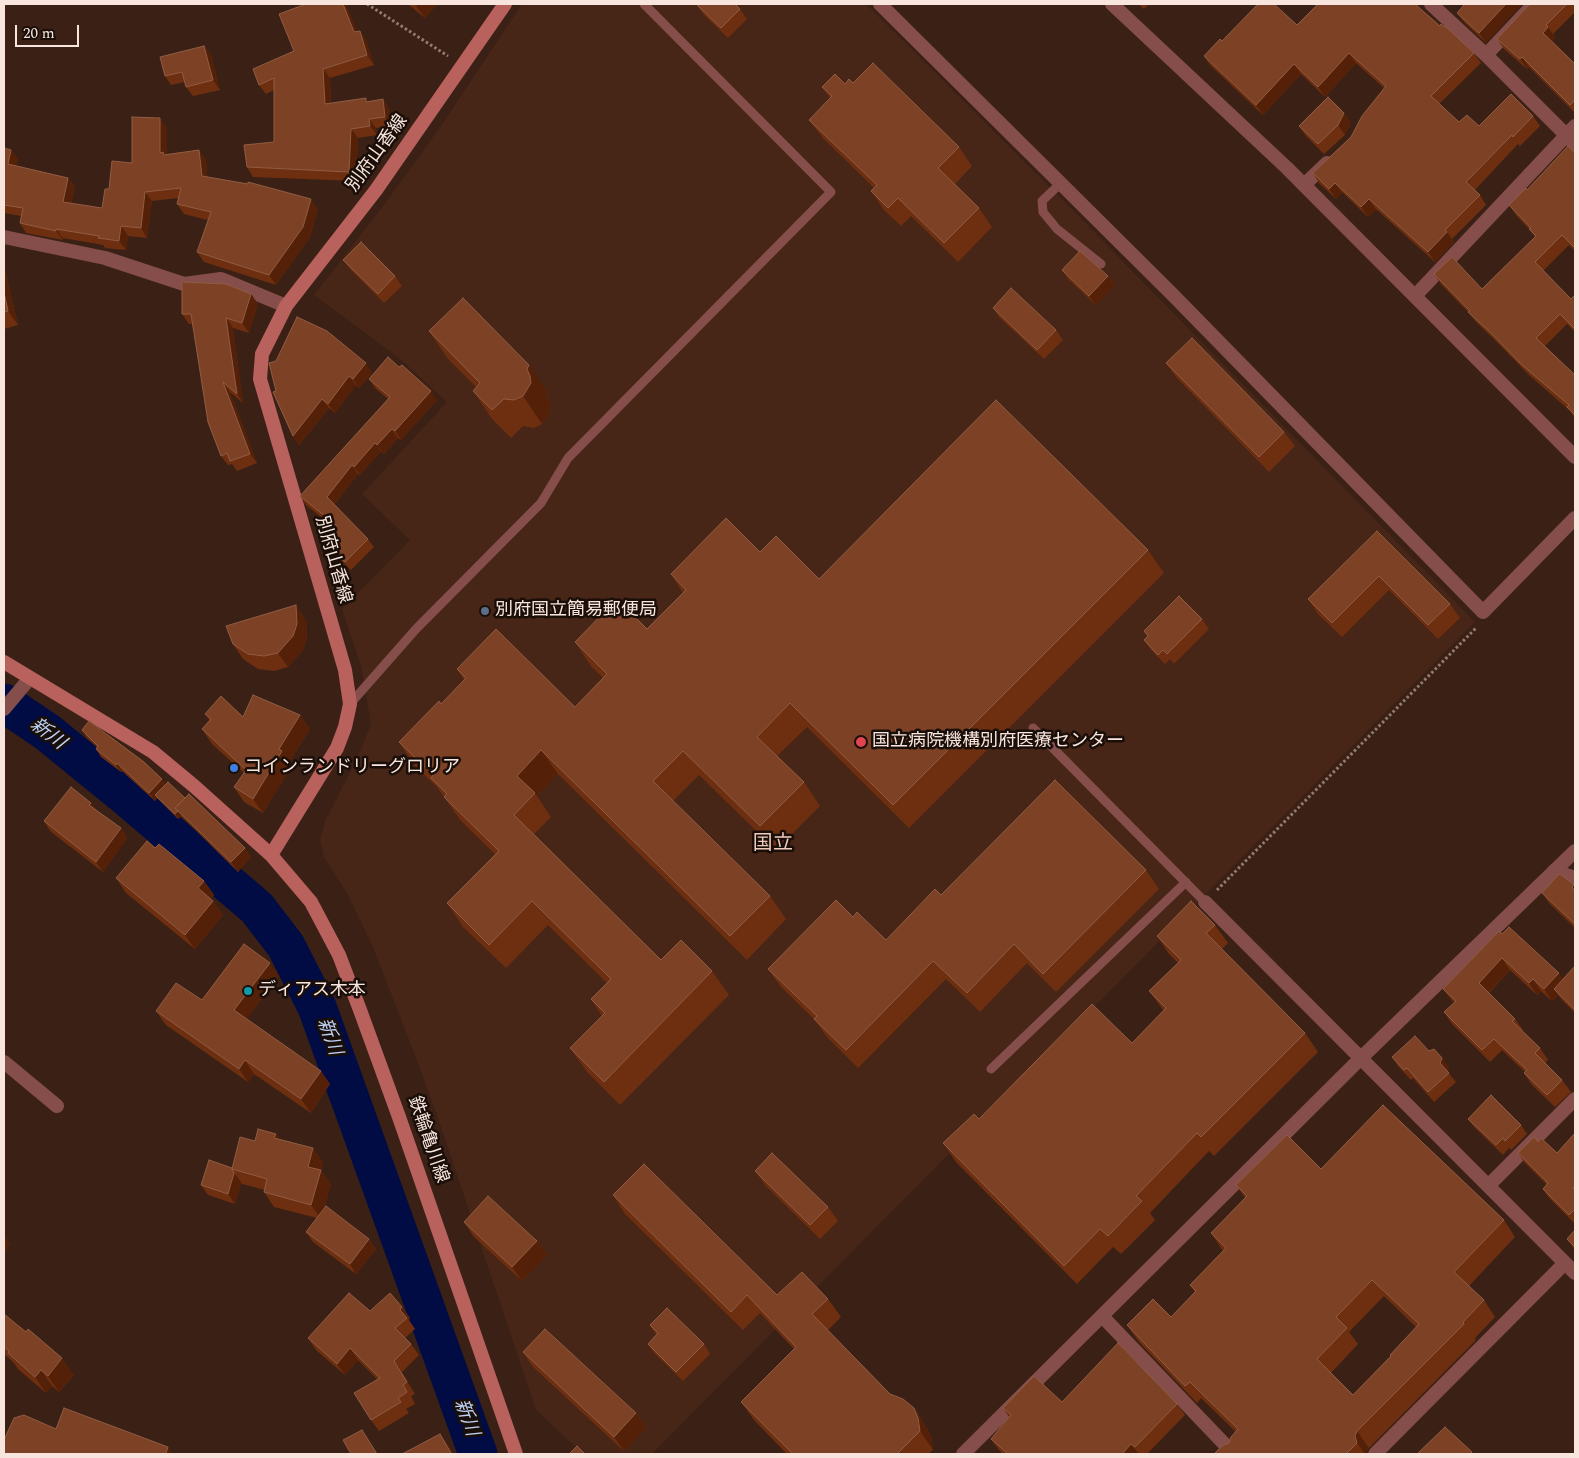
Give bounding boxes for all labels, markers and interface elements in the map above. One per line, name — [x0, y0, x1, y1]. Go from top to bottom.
scale bar — [18, 15, 81, 47]
text: 20 m — [23, 22, 55, 45]
street label: 別府山香線 — [343, 111, 413, 197]
street label: 別府山香線 — [309, 514, 355, 606]
place label: 別府国立簡易郵便局 — [495, 600, 657, 622]
marker: 別府国立簡易郵便局 — [479, 605, 491, 617]
water label: 新川 — [25, 714, 69, 756]
place label: 国立病院機構別府医療センター — [872, 731, 1124, 753]
marker: 国立病院機構別府医療センター — [854, 735, 868, 749]
place label: コインランドリーグロリア — [244, 757, 460, 779]
marker: コインランドリーグロリア — [228, 762, 240, 774]
district label: 国立 — [753, 833, 793, 857]
place label: ディアス木本 — [258, 980, 366, 1002]
marker: ディアス木本 — [242, 985, 254, 997]
water label: 新川 — [311, 1015, 345, 1059]
street label: 鉄輪亀川線 — [402, 1094, 452, 1186]
water label: 新川 — [448, 1396, 482, 1440]

